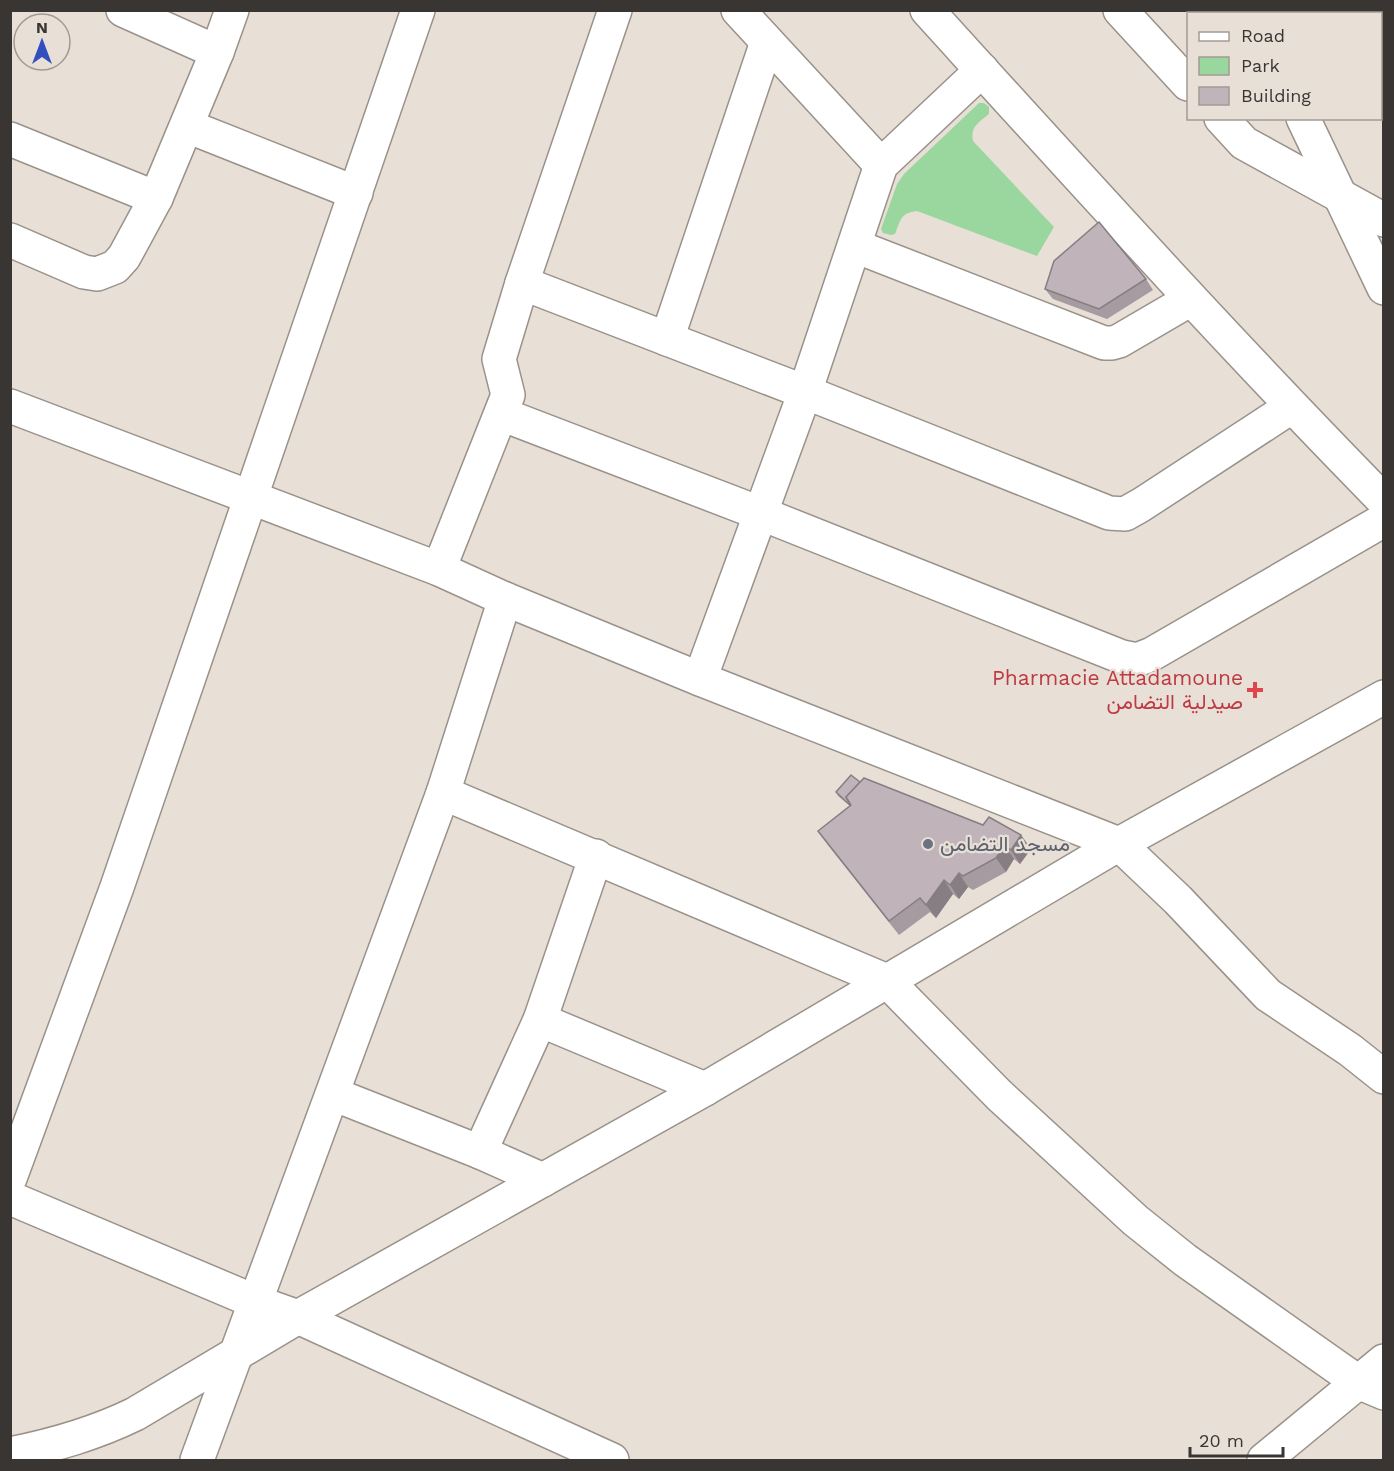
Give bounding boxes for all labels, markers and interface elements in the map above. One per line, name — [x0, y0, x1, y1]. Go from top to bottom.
north arrow — [12, 12, 72, 72]
legend — [1187, 12, 1382, 120]
text: N — [36, 18, 48, 37]
text: Road — [1241, 25, 1285, 46]
text: Park — [1241, 55, 1280, 76]
text: Building — [1241, 85, 1311, 106]
place label: Pharmacie Attadamoune صيدلية التضامن — [992, 665, 1243, 714]
marker: Pharmacie Attadamoune صيدلية التضامن — [1248, 683, 1262, 697]
place label: مسجد التضامن — [940, 831, 1070, 856]
marker: مسجد التضامن — [921, 837, 935, 851]
scale bar — [1190, 1420, 1283, 1458]
text: 20 m — [1199, 1430, 1244, 1451]

